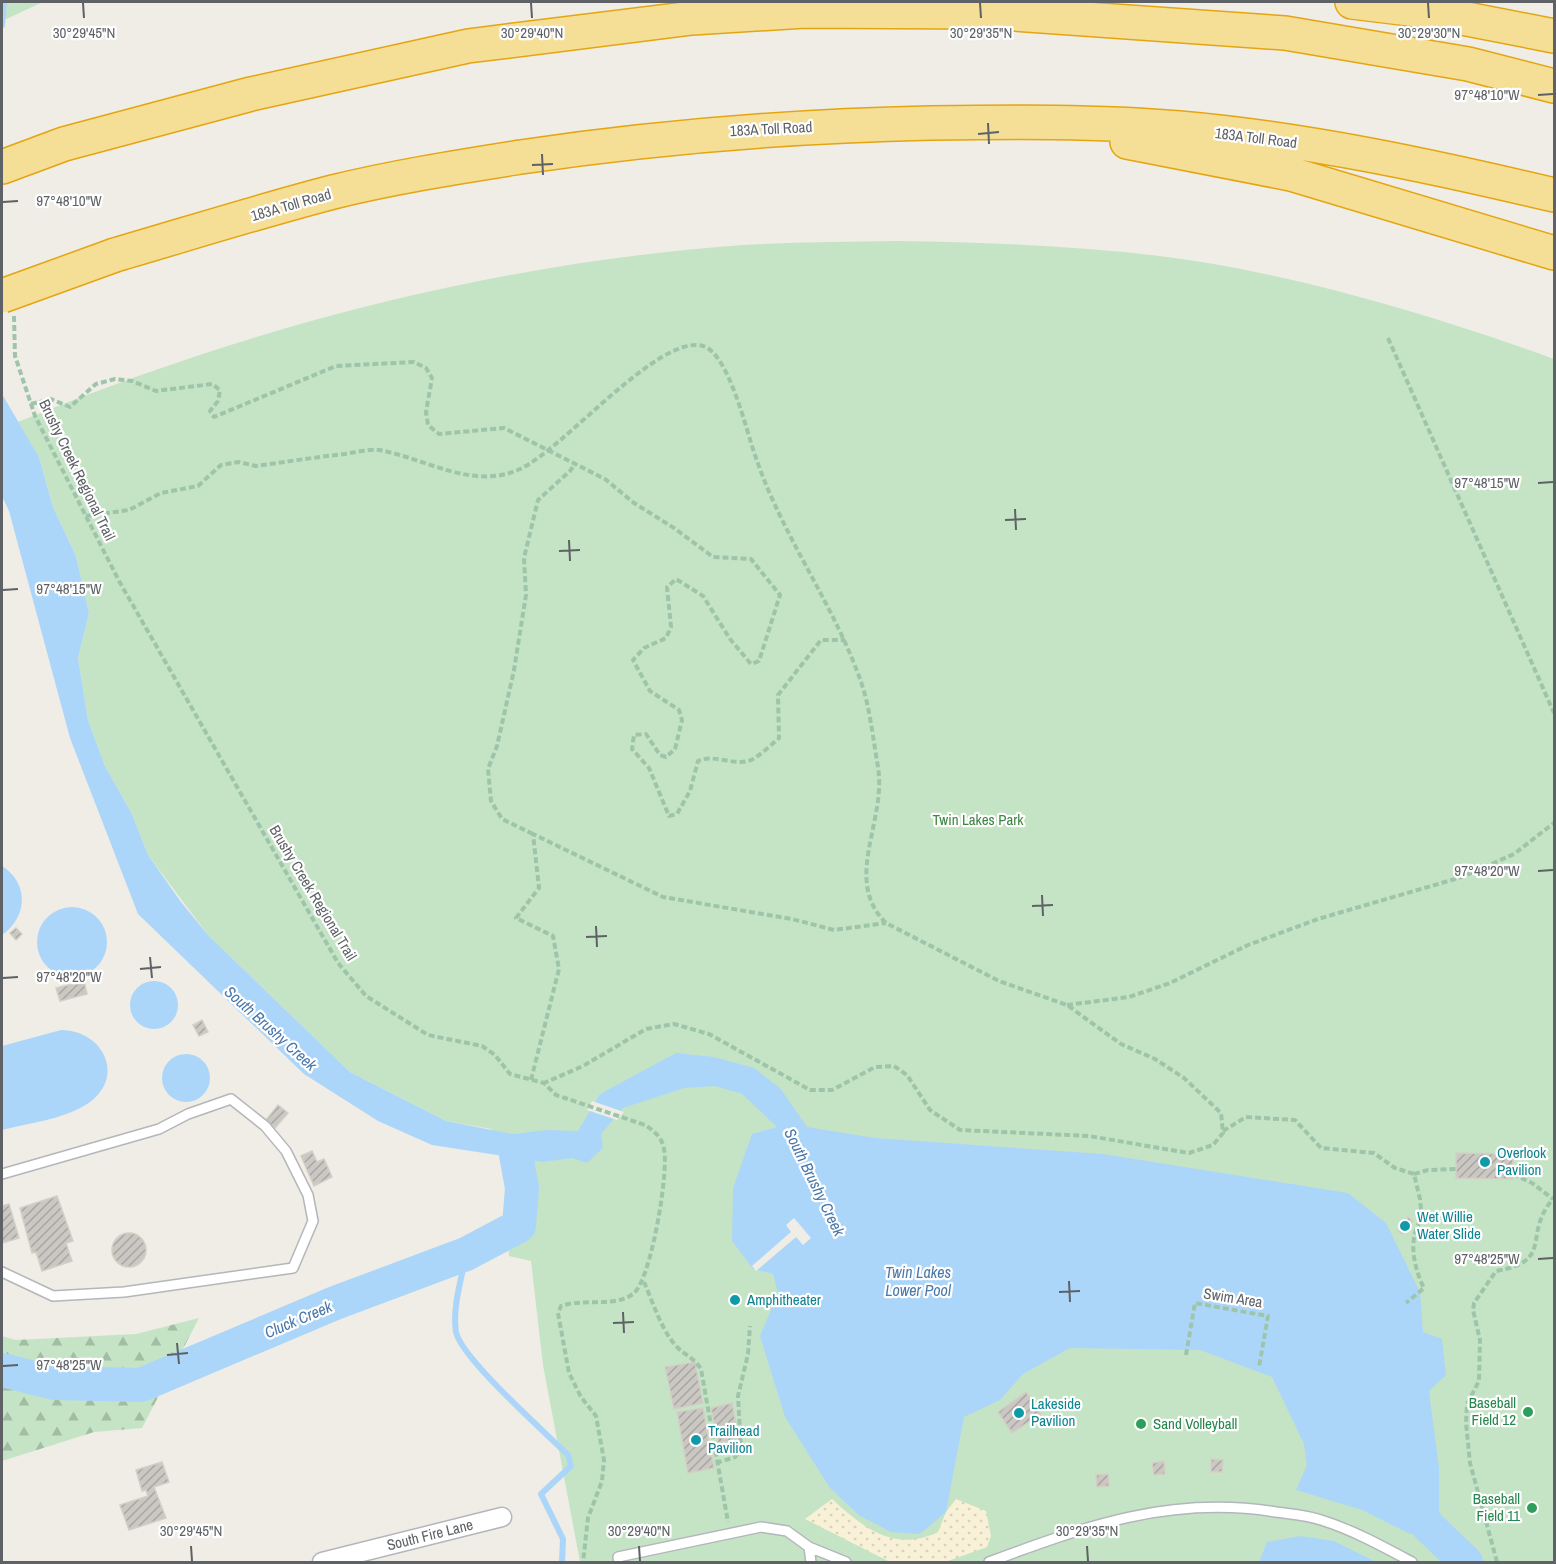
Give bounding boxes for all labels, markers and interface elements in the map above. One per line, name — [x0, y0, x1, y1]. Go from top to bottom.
text: 30°29'45"N — [53, 22, 115, 43]
text: 30°29'40"N — [501, 22, 563, 43]
text: 30°29'35"N — [950, 22, 1012, 43]
text: 30°29'30"N — [1398, 22, 1460, 43]
text: 97°48'10"W — [1454, 84, 1520, 105]
street label: 183A Toll Road — [729, 116, 813, 141]
street label: 183A Toll Road — [1214, 122, 1298, 153]
street label: 183A Toll Road — [248, 183, 333, 226]
text: 97°48'10"W — [36, 190, 102, 211]
street label: Brushy Creek Regional Trail — [34, 396, 121, 544]
text: 97°48'15"W — [1454, 472, 1520, 493]
text: 97°48'15"W — [36, 578, 102, 599]
park label: Twin Lakes Park — [933, 809, 1024, 830]
street label: Brushy Creek Regional Trail — [265, 821, 362, 964]
text: 97°48'20"W — [1454, 860, 1520, 881]
text: 97°48'20"W — [36, 966, 102, 987]
water label: South Brushy Creek — [220, 981, 322, 1076]
water label: South Brushy Creek — [779, 1124, 851, 1240]
place label: Overlook Pavilion — [1497, 1142, 1547, 1180]
marker: Overlook Pavilion — [1478, 1155, 1492, 1169]
place label: Wet Willie Water Slide — [1417, 1206, 1481, 1244]
marker: Wet Willie Water Slide — [1398, 1219, 1412, 1233]
text: 97°48'25"W — [1454, 1248, 1520, 1269]
water label: Twin Lakes Lower Pool — [885, 1261, 952, 1301]
street label: Swim Area — [1202, 1282, 1264, 1313]
place label: Amphitheater — [746, 1289, 821, 1310]
marker: Amphitheater — [728, 1293, 742, 1307]
water label: Cluck Creek — [261, 1295, 336, 1343]
text: 97°48'25"W — [36, 1354, 102, 1375]
place label: Baseball Field 12 — [1469, 1392, 1516, 1430]
place label: Lakeside Pavilion — [1031, 1393, 1081, 1431]
marker: Baseball Field 12 — [1521, 1405, 1535, 1419]
marker: Lakeside Pavilion — [1012, 1406, 1026, 1420]
place label: Sand Volleyball — [1153, 1413, 1237, 1434]
marker: Sand Volleyball — [1134, 1417, 1148, 1431]
place label: Trailhead Pavilion — [708, 1420, 760, 1458]
marker: Trailhead Pavilion — [689, 1433, 703, 1447]
place label: Baseball Field 11 — [1473, 1488, 1520, 1526]
marker: Baseball Field 11 — [1525, 1501, 1539, 1515]
street label: South Fire Lane — [385, 1514, 475, 1555]
text: 30°29'45"N — [160, 1520, 222, 1541]
text: 30°29'40"N — [608, 1520, 670, 1541]
text: 30°29'35"N — [1056, 1520, 1118, 1541]

